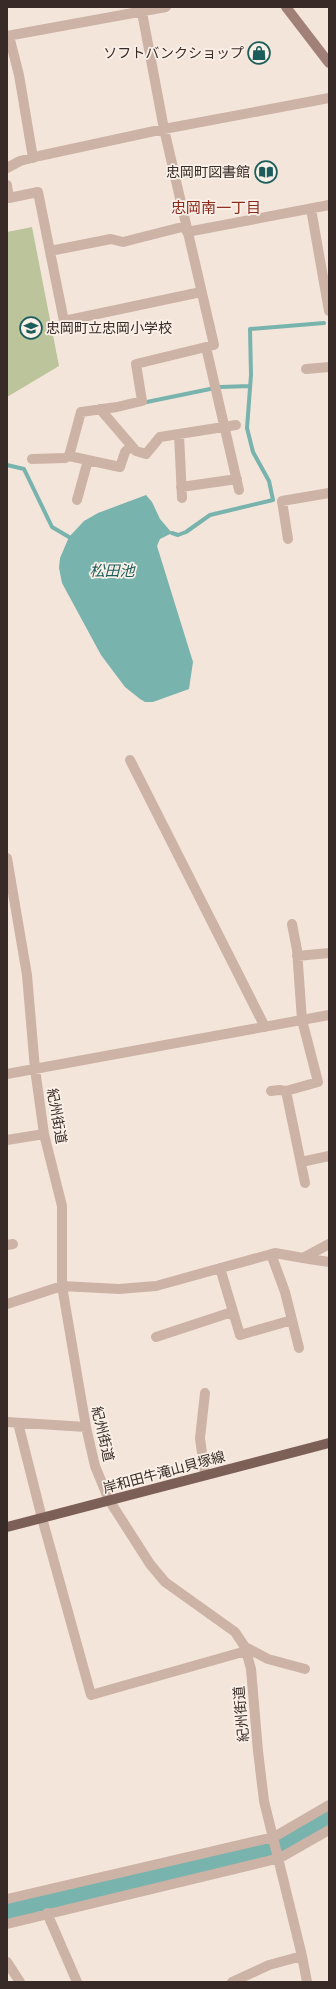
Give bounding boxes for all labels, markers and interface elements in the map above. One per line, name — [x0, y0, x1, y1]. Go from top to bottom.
shop icon: ソフトバンクショップ — [246, 40, 272, 66]
place label: ソフトバンクショップ — [103, 43, 244, 62]
library icon: 忠岡町図書館 — [253, 159, 279, 185]
place label: 忠岡町図書館 — [166, 162, 250, 181]
district label: 忠岡南一丁目 — [171, 197, 261, 218]
school or university icon: 忠岡町立忠岡小学校 — [18, 315, 44, 341]
place label: 忠岡町立忠岡小学校 — [46, 318, 172, 337]
water label: 松田池 — [89, 560, 136, 581]
street label: 紀州街道 — [43, 1087, 72, 1145]
street label: 紀州街道 — [88, 1404, 119, 1463]
street label: 岸和田牛滝山貝塚線 — [101, 1446, 227, 1497]
street label: 紀州街道 — [229, 1685, 252, 1743]

